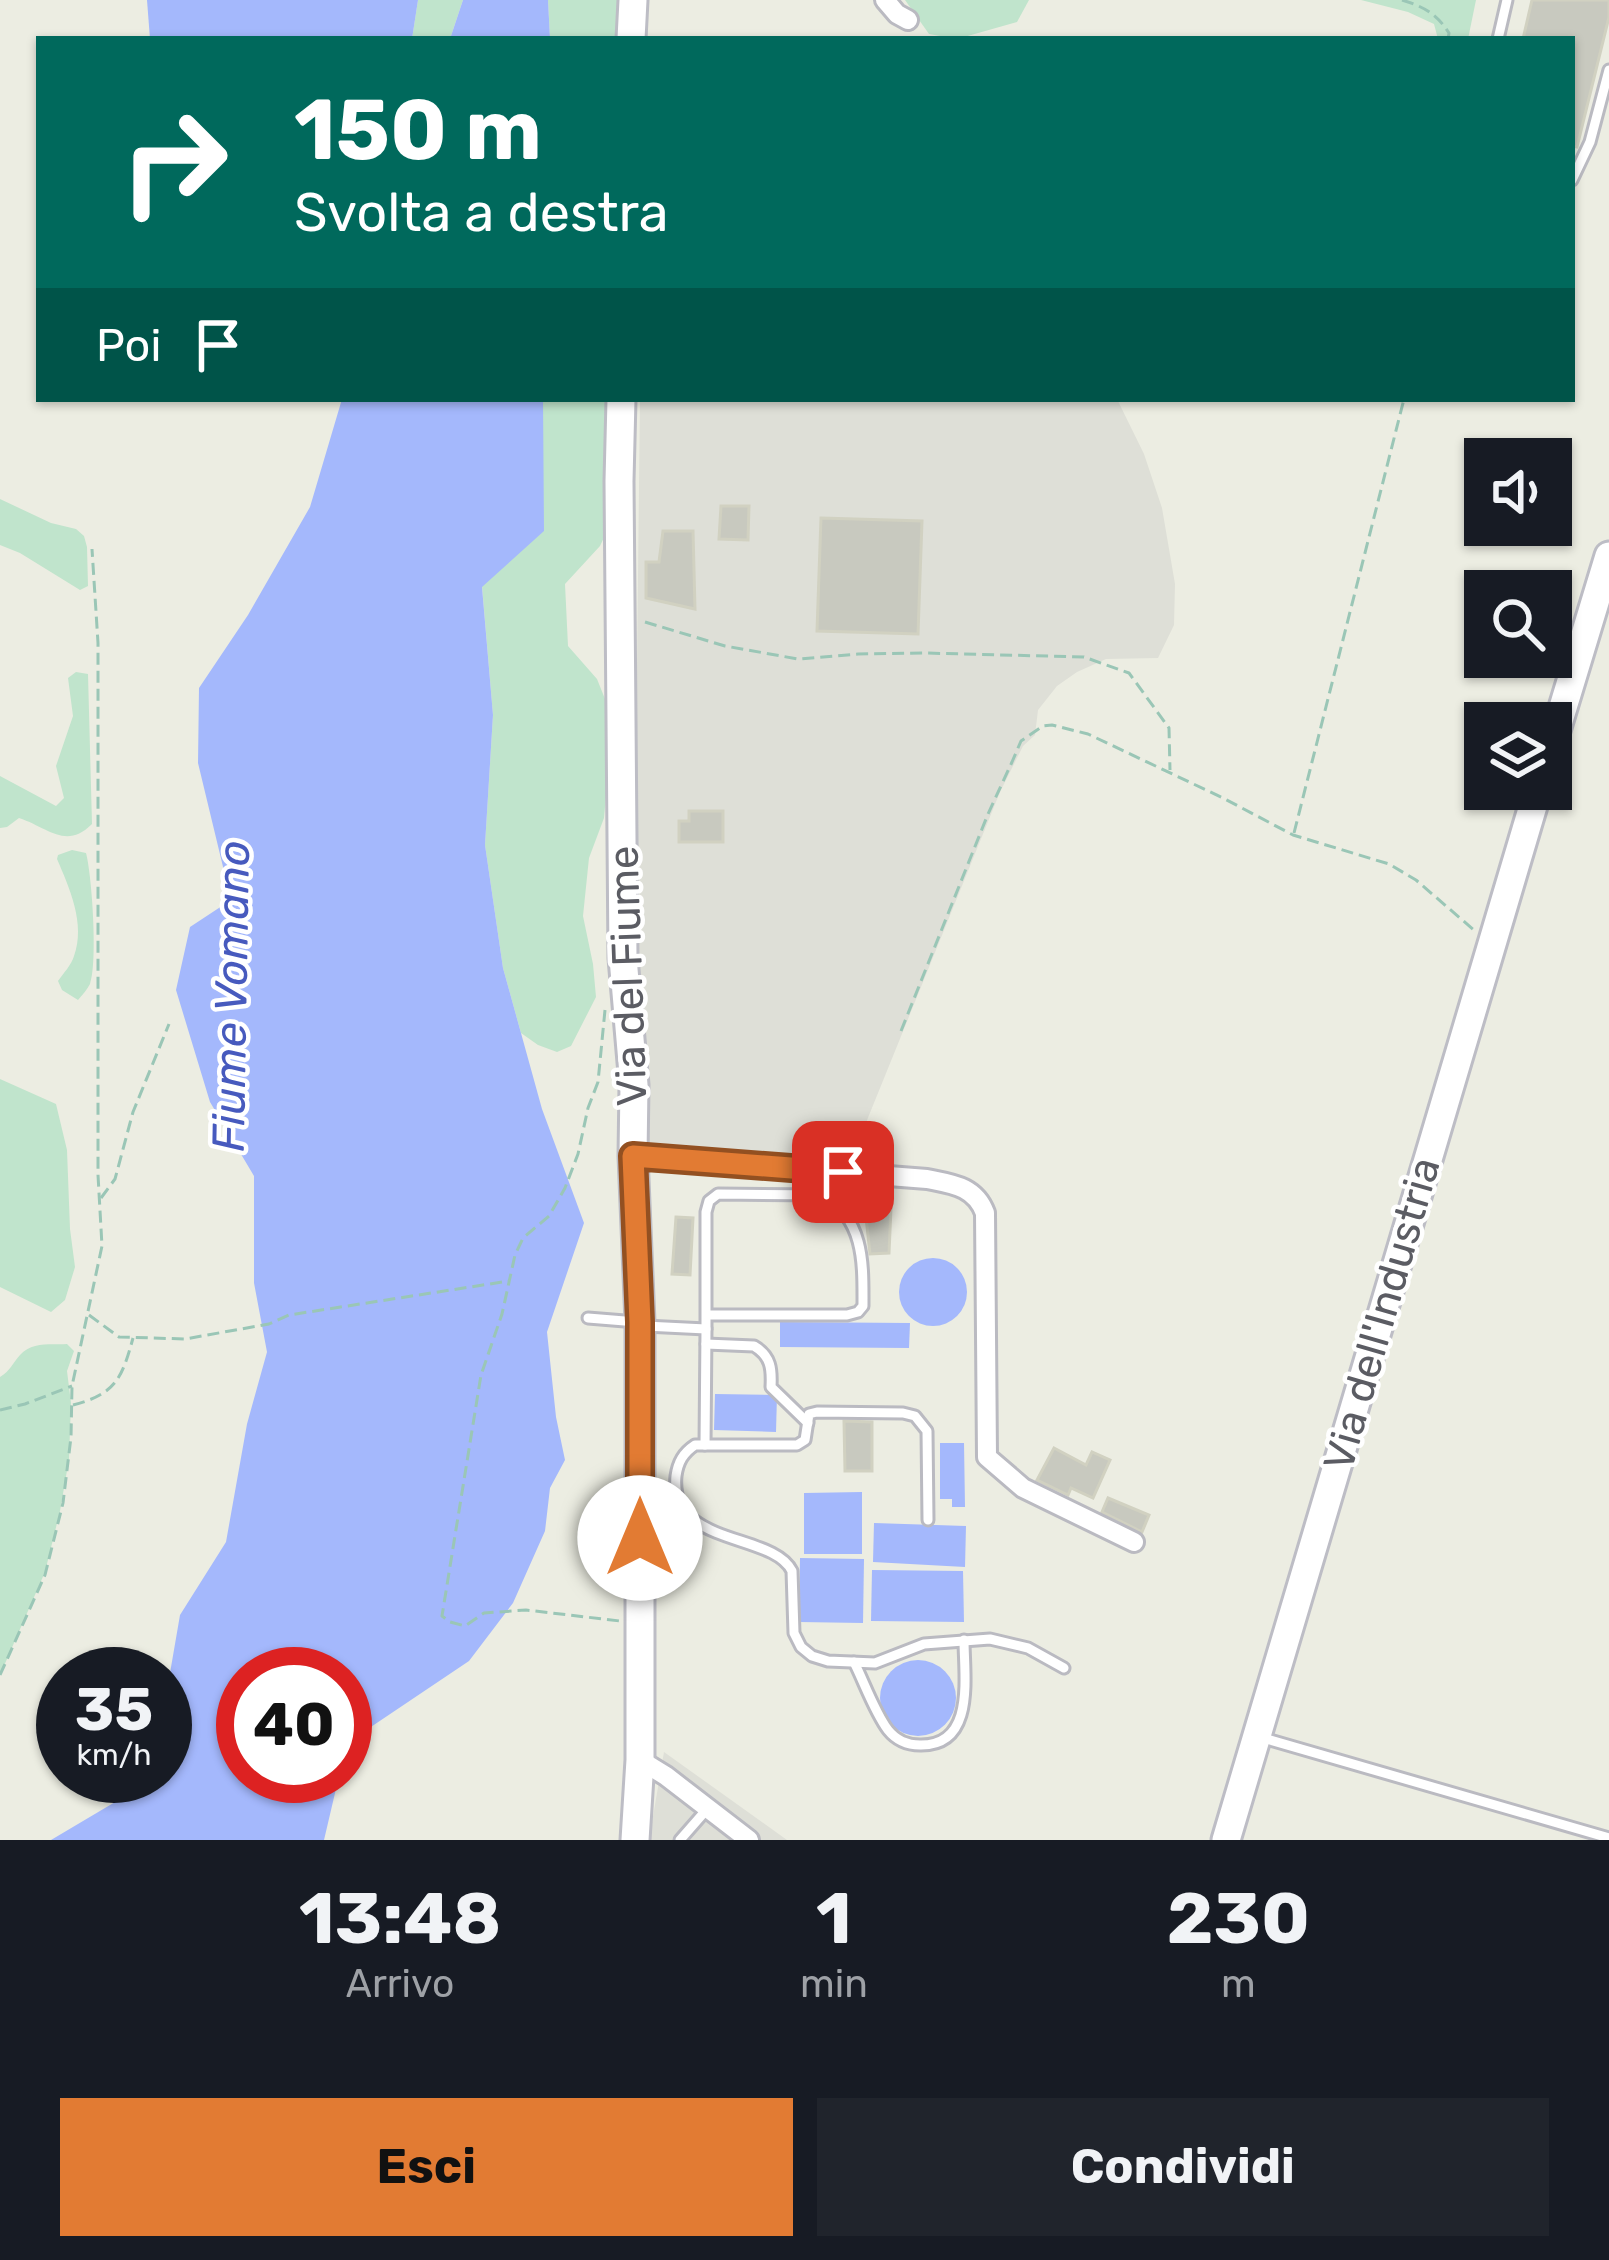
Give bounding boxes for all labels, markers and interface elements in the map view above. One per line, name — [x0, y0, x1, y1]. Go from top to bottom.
text: 150 m — [294, 80, 542, 180]
icon: right — [96, 84, 252, 240]
text: Svolta a destra — [294, 181, 668, 245]
icon: arrive — [185, 312, 251, 378]
text: Poi — [96, 319, 161, 372]
map controls — [1464, 438, 1572, 810]
button: sound — [1464, 438, 1572, 546]
button: search — [1464, 570, 1572, 678]
button: layers — [1464, 702, 1572, 810]
water label: Fiume Vomano — [202, 840, 260, 1152]
street label: Via del Fiume — [598, 845, 658, 1107]
pin — [792, 1121, 894, 1223]
icon: arrive — [810, 1139, 876, 1205]
street label: Via dell'Industria — [1313, 1152, 1451, 1476]
position arrow — [577, 1475, 703, 1601]
speed limit sign: 40 — [216, 1647, 372, 1803]
text: 35 — [75, 1674, 153, 1745]
text: km/h — [77, 1737, 151, 1773]
text: 13:48 — [299, 1876, 501, 1961]
text: 1 — [816, 1876, 852, 1961]
text: 230 — [1167, 1876, 1310, 1961]
text: Arrivo — [346, 1961, 454, 2007]
text: min — [800, 1961, 868, 2007]
text: m — [1221, 1961, 1256, 2007]
button: Esci — [60, 2098, 793, 2236]
button: Condividi — [817, 2098, 1549, 2236]

